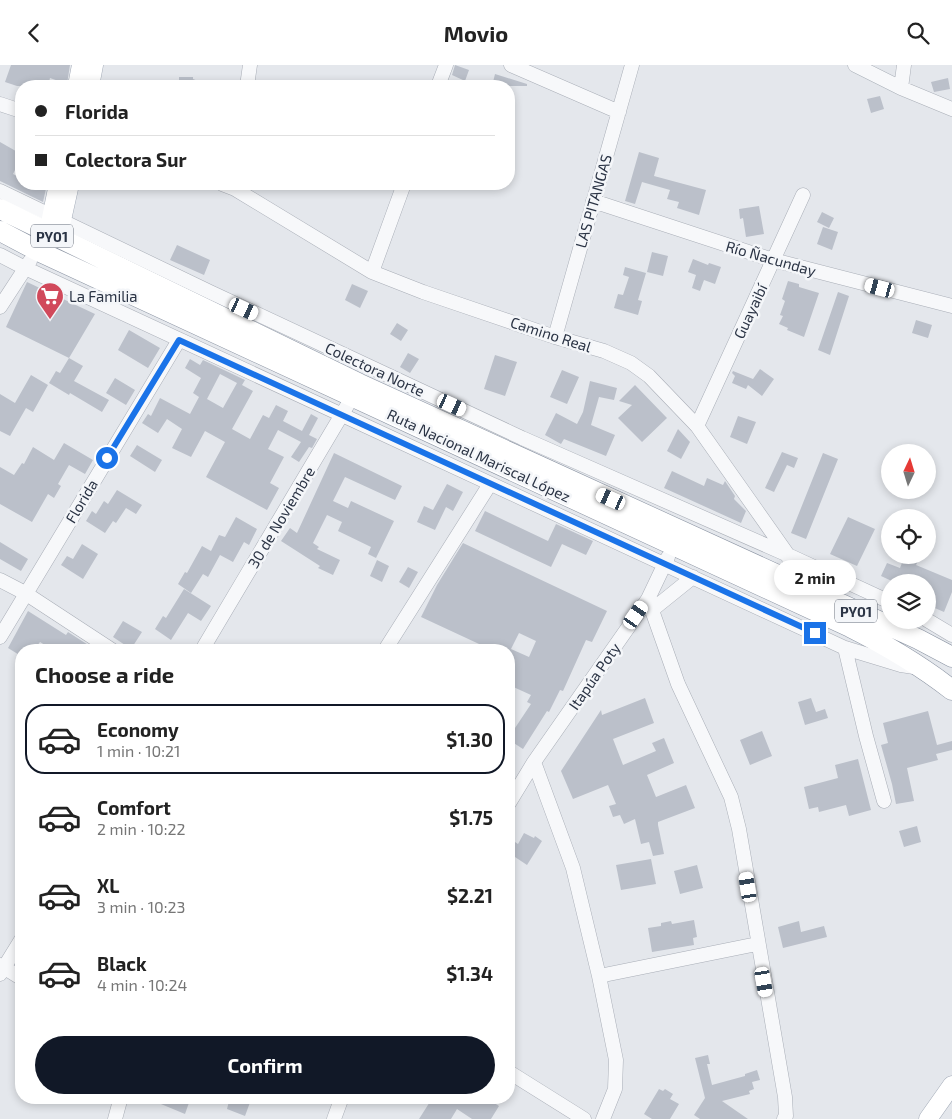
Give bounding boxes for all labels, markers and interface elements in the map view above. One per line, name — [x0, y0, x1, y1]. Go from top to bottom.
icon: back — [20, 19, 48, 47]
icon: search — [904, 19, 932, 47]
text: Movio — [444, 20, 508, 46]
text: Florida — [65, 100, 129, 123]
text: Colectora Sur — [65, 148, 187, 171]
street label: LAS PITANGAS — [571, 152, 615, 250]
road number: PY01 — [31, 225, 73, 247]
street label: Río Ñacunday — [724, 237, 818, 279]
car — [863, 277, 896, 299]
street label: Guayaibí — [730, 280, 771, 341]
supermarket icon: La Familia — [35, 281, 65, 320]
place label: La Familia — [69, 287, 138, 305]
car — [227, 296, 260, 322]
street label: Camino Real — [508, 312, 594, 356]
street label: Colectora Norte — [322, 338, 428, 400]
car — [435, 392, 468, 418]
street label: Ruta Nacional Mariscal López — [384, 405, 574, 505]
north arrow — [881, 444, 936, 499]
map controls — [881, 444, 936, 629]
route start — [96, 447, 118, 469]
street label: 30 de Noviembre — [244, 463, 318, 571]
street label: Florida — [61, 476, 101, 526]
car — [594, 486, 627, 512]
button: locate — [881, 509, 936, 564]
callout: 2 min — [774, 561, 856, 595]
text: 2 min — [795, 568, 835, 587]
button: layers — [881, 574, 936, 629]
car — [621, 598, 650, 632]
road number: PY01 — [835, 599, 877, 623]
route end — [804, 622, 826, 644]
street label: Itapúa Poty — [564, 639, 624, 713]
text: Choose a ride — [35, 661, 174, 687]
icon: car — [37, 717, 82, 762]
text: Economy — [97, 718, 179, 741]
text: $1.30 — [446, 728, 493, 751]
text: 1 min · 10:21 — [97, 741, 180, 760]
icon: car — [37, 795, 82, 840]
text: Comfort — [97, 796, 171, 819]
text: $1.75 — [449, 806, 493, 829]
text: 2 min · 10:22 — [97, 819, 186, 838]
car — [738, 871, 757, 903]
icon: car — [37, 873, 82, 918]
text: XL — [97, 874, 119, 897]
text: $2.21 — [447, 884, 493, 907]
text: 3 min · 10:23 — [97, 897, 185, 916]
icon: car — [37, 951, 82, 996]
text: Black — [97, 952, 147, 975]
text: $1.34 — [446, 962, 493, 985]
car — [754, 966, 773, 998]
text: 4 min · 10:24 — [97, 975, 187, 994]
button: Confirm — [35, 1036, 495, 1094]

